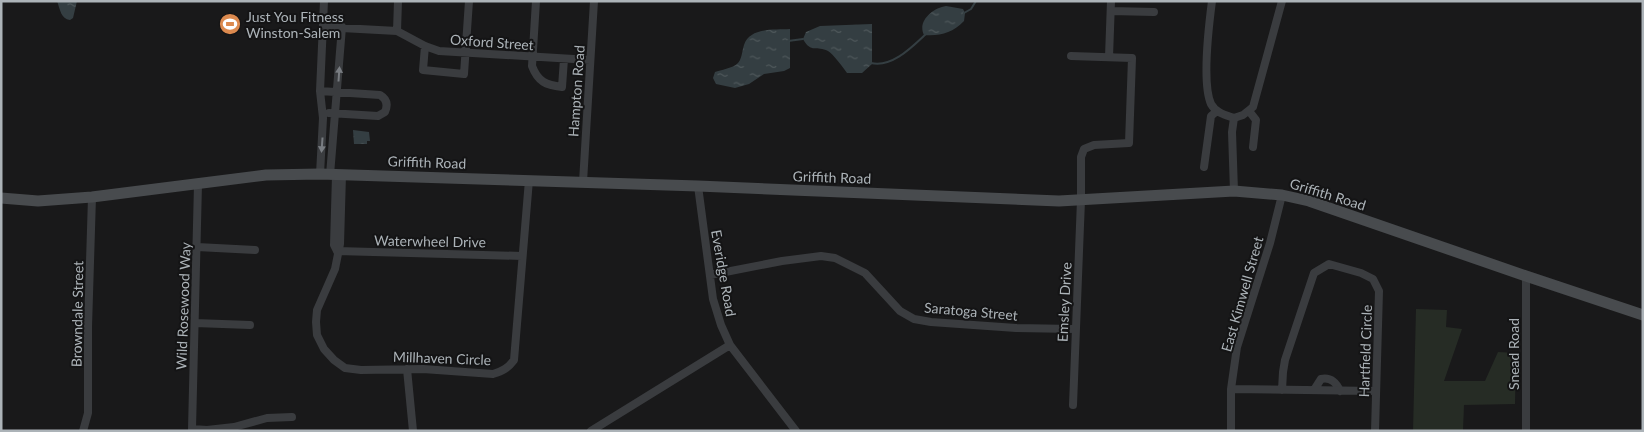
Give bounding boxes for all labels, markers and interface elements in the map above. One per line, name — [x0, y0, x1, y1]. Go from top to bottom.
place label: Just You Fitness Winston-Salem — [246, 8, 344, 41]
sports icon: Just You Fitness Winston-Salem — [218, 12, 242, 36]
street label: Oxford Street — [450, 31, 534, 53]
street label: Hampton Road — [564, 44, 588, 138]
one-way arrow — [335, 66, 343, 82]
one-way arrow — [317, 137, 325, 153]
street label: Griffith Road — [387, 152, 467, 172]
street label: Griffith Road — [792, 167, 872, 187]
street label: Griffith Road — [1288, 174, 1368, 214]
street label: Everidge Road — [708, 228, 740, 318]
street label: Waterwheel Drive — [374, 232, 486, 250]
street label: East Kimwell Street — [1217, 234, 1267, 354]
street label: Wild Rosewood Way — [172, 241, 194, 370]
street label: Browndale Street — [68, 261, 86, 367]
street label: Emsley Drive — [1053, 262, 1075, 342]
street label: Saratoga Street — [923, 298, 1019, 324]
street label: Hartfield Circle — [1355, 304, 1375, 398]
street label: Snead Road — [1505, 318, 1522, 390]
street label: Millhaven Circle — [393, 348, 491, 368]

